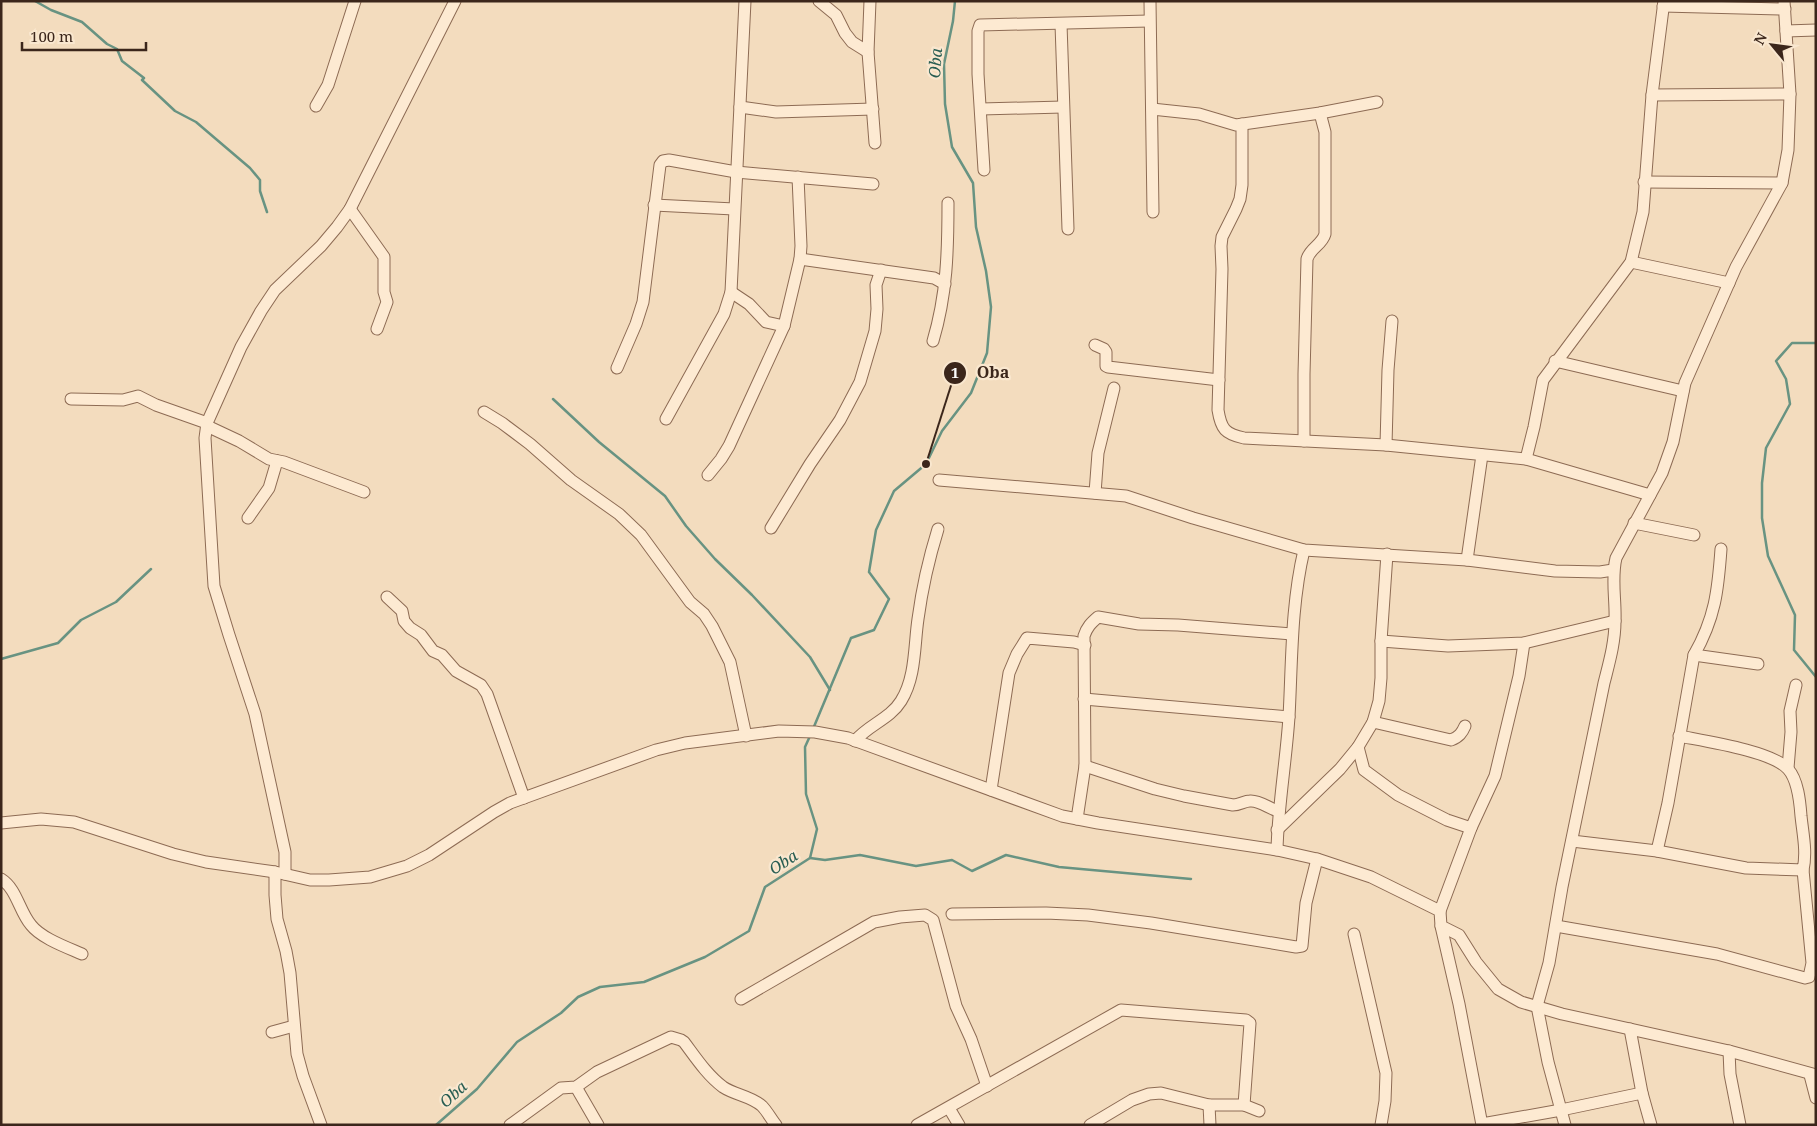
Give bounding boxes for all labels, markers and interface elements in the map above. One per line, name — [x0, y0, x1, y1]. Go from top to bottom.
scale bar — [22, 20, 146, 52]
north arrow — [1747, 20, 1797, 70]
text: 100 m — [30, 26, 73, 46]
text: N — [1749, 29, 1771, 48]
water label: Oba — [923, 46, 947, 79]
callout: Oba — [942, 357, 1020, 388]
text: Oba — [977, 361, 1010, 383]
text: 1 — [951, 362, 959, 382]
water label: Oba — [764, 844, 802, 879]
water label: Oba — [434, 1075, 472, 1112]

